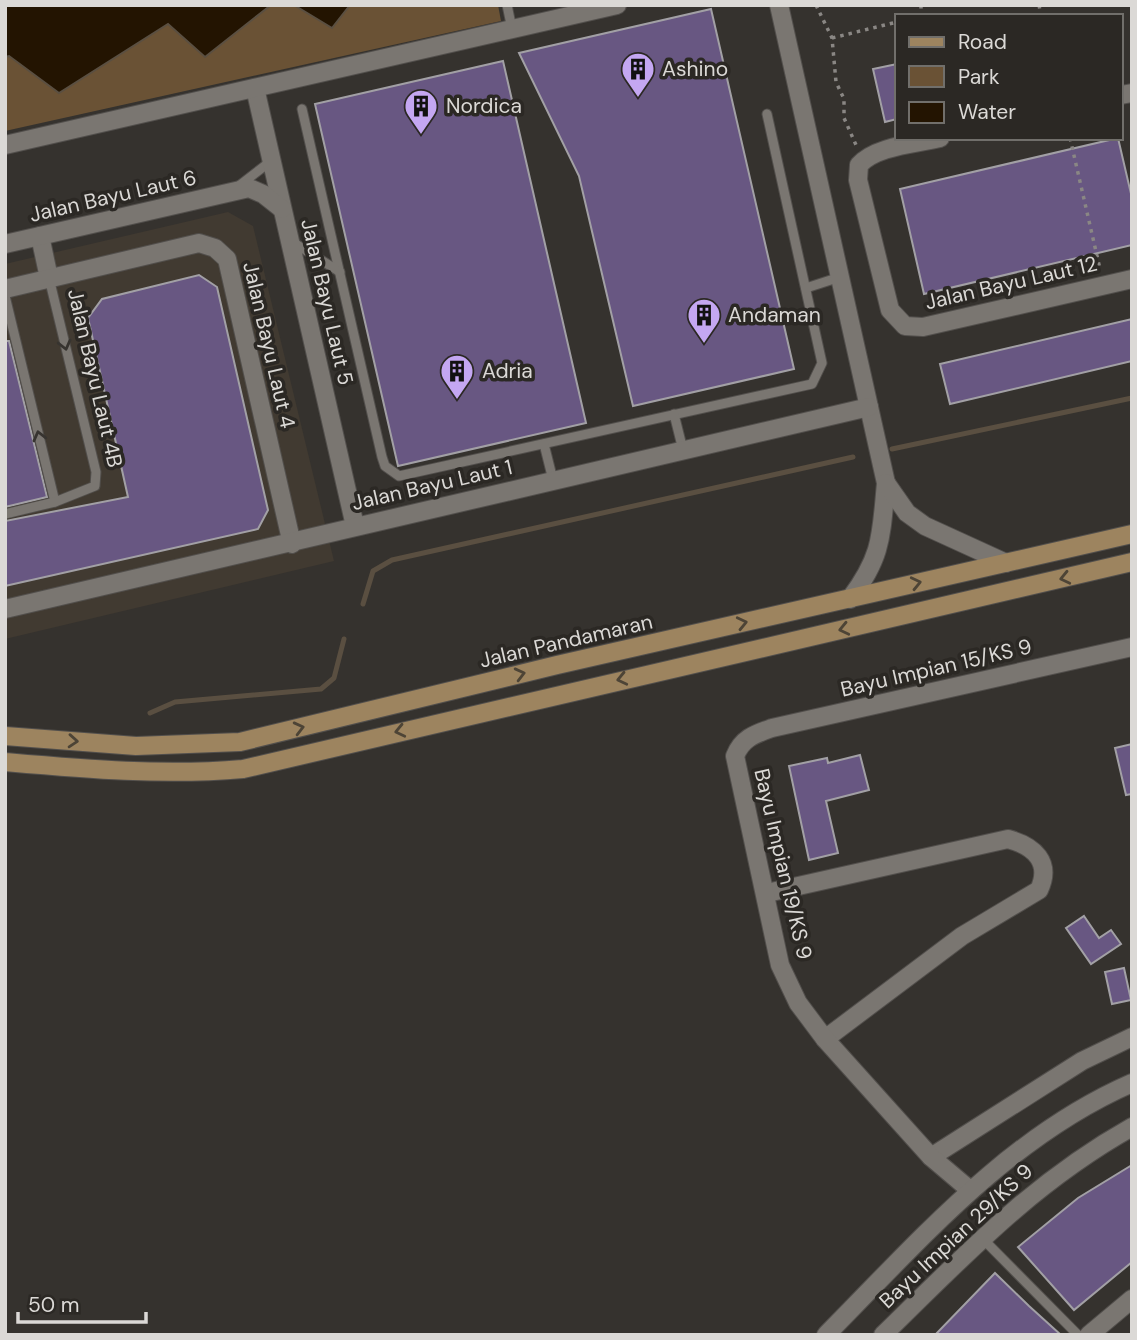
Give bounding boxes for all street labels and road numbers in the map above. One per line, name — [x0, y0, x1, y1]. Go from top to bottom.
street label: Jalan Bayu Laut 6 — [27, 163, 199, 229]
street label: Jalan Bayu Laut 5 — [294, 216, 360, 388]
street label: Jalan Bayu Laut 12 — [922, 250, 1100, 316]
street label: Jalan Bayu Laut 4 — [236, 259, 302, 431]
street label: Jalan Bayu Laut 4B — [61, 286, 129, 470]
street label: Jalan Bayu Laut 1 — [349, 453, 515, 517]
street label: Jalan Pandamaran — [477, 607, 655, 675]
street label: Bayu Impian 15/KS 9 — [838, 632, 1034, 704]
street label: Bayu Impian 19/KS 9 — [747, 766, 819, 962]
street label: Bayu Impian 29/KS 9 — [873, 1157, 1039, 1315]

